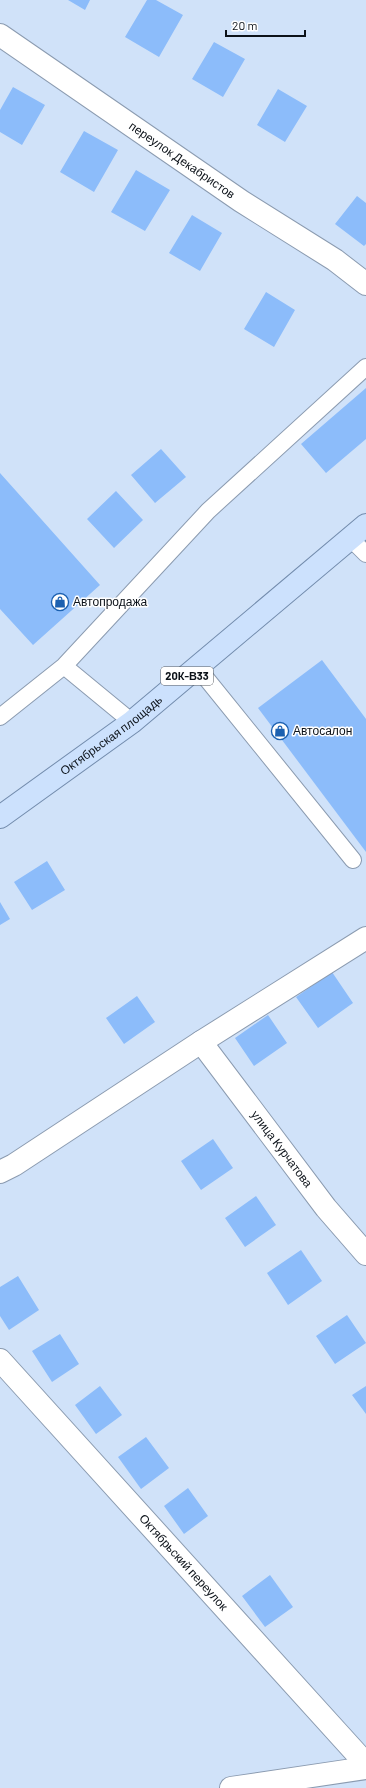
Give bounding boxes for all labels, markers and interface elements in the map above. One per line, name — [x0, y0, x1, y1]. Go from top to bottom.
scale bar — [226, 12, 305, 38]
text: 20 m — [232, 18, 258, 32]
street label: переулок Декабристов — [127, 118, 238, 201]
shop icon: Автопродажа — [50, 592, 70, 612]
place label: Автопродажа — [73, 594, 147, 609]
road number: 20К-В33 — [161, 667, 213, 685]
street label: Октябрьская площадь — [57, 692, 164, 777]
shop icon: Автосалон — [270, 721, 290, 741]
place label: Автосалон — [293, 723, 352, 737]
street label: улица Курчатова — [248, 1107, 316, 1190]
street label: Октябрьский переулок — [137, 1511, 232, 1613]

